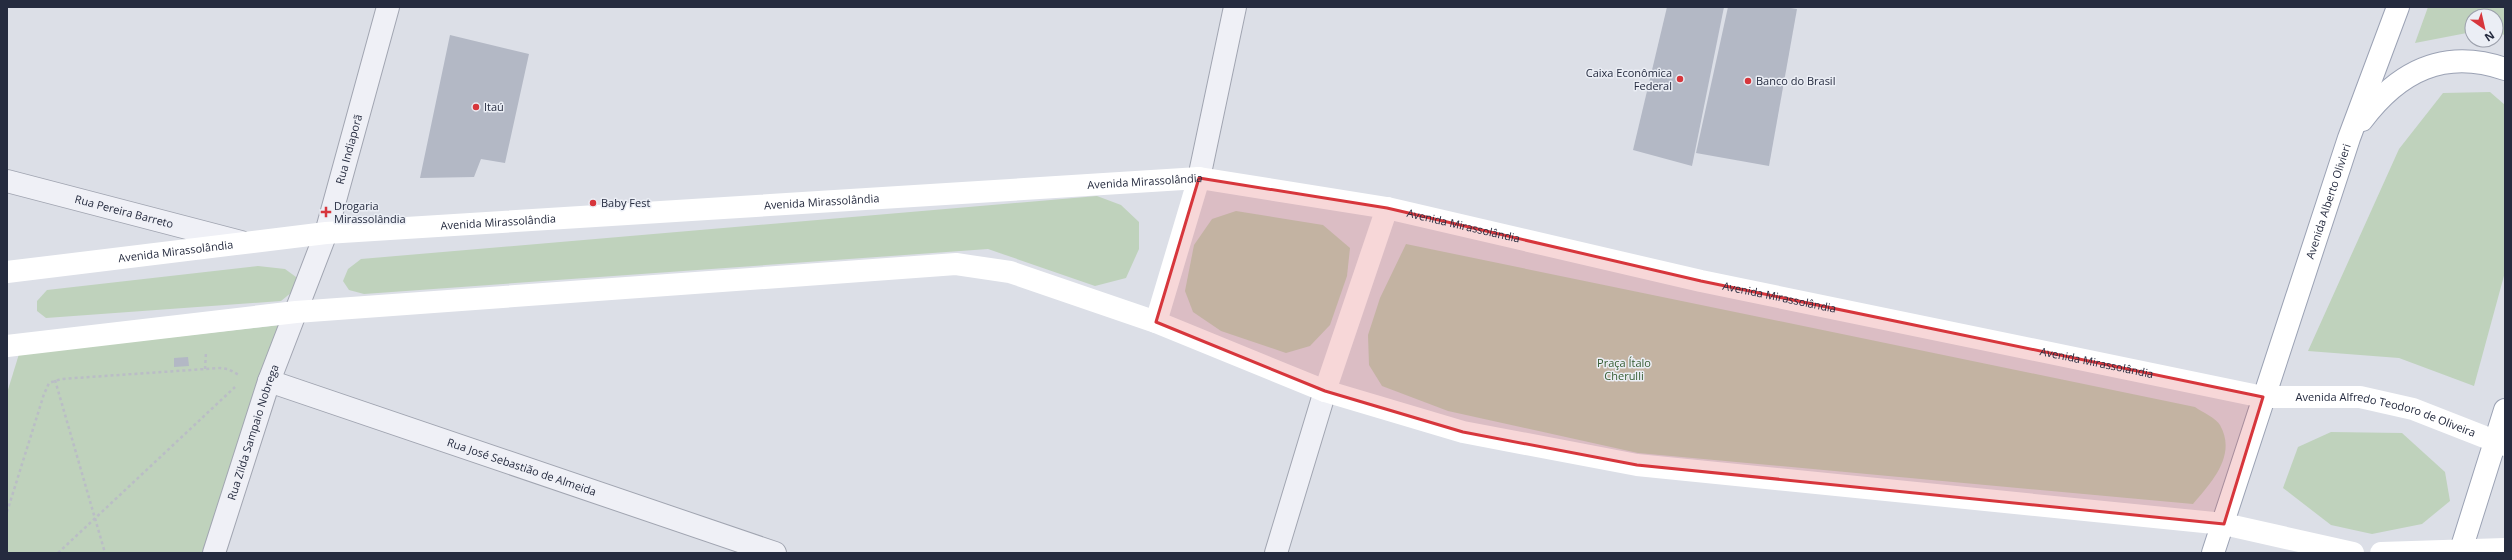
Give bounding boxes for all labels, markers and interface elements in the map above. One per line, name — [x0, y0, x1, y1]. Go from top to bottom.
north arrow — [2464, 8, 2504, 48]
text: N — [2482, 28, 2498, 45]
place label: Caixa Econômica Federal — [1586, 65, 1672, 93]
place label: Banco do Brasil — [1756, 73, 1835, 88]
marker: Caixa Econômica Federal — [1675, 74, 1685, 84]
marker: Banco do Brasil — [1743, 76, 1753, 86]
place label: Itaú — [484, 99, 504, 114]
marker: Itaú — [471, 102, 481, 112]
street label: Rua Indiaporã — [332, 112, 365, 186]
street label: Avenida Alberto Olivieri — [2302, 142, 2354, 261]
street label: Avenida Mirassolândia — [1087, 170, 1204, 192]
street label: Avenida Mirassolândia — [763, 190, 880, 212]
street label: Rua Pereira Barreto — [73, 191, 175, 231]
place label: Baby Fest — [601, 195, 650, 210]
place label: Drogaria Mirassolândia — [334, 198, 406, 226]
marker: Baby Fest — [588, 198, 598, 208]
street label: Avenida Mirassolândia — [1406, 205, 1522, 246]
marker: Drogaria Mirassolândia — [321, 207, 331, 217]
street label: Avenida Mirassolândia — [440, 211, 556, 233]
street label: Avenida Mirassolândia — [117, 236, 234, 265]
street label: Avenida Mirassolândia — [1721, 278, 1838, 316]
street label: Avenida Mirassolândia — [2039, 343, 2155, 381]
park label: Praça Ítalo Cherulli — [1597, 355, 1651, 383]
street label: Rua Zilda Sampaio Nobrega — [223, 362, 282, 502]
street label: Avenida Alfredo Teodoro de Oliveira — [2296, 389, 2478, 440]
street label: Rua José Sebastião de Almeida — [445, 434, 599, 499]

